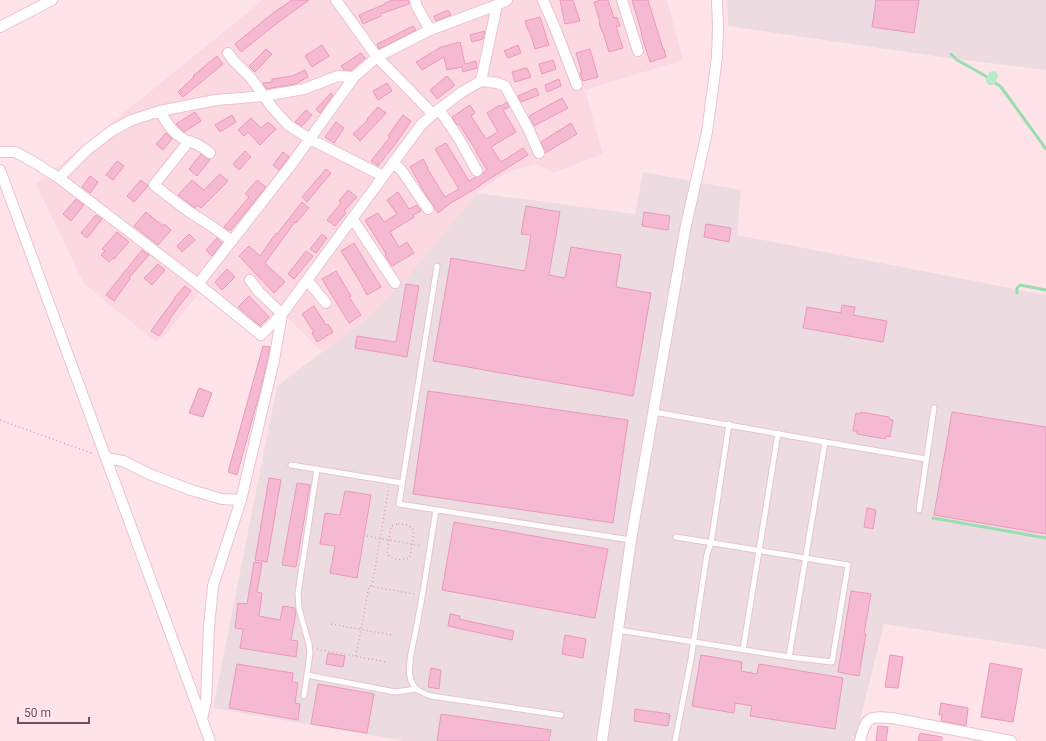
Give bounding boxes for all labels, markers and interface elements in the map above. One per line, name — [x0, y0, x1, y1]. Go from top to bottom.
scale bar — [18, 699, 89, 725]
text: 50 m — [24, 706, 51, 720]

